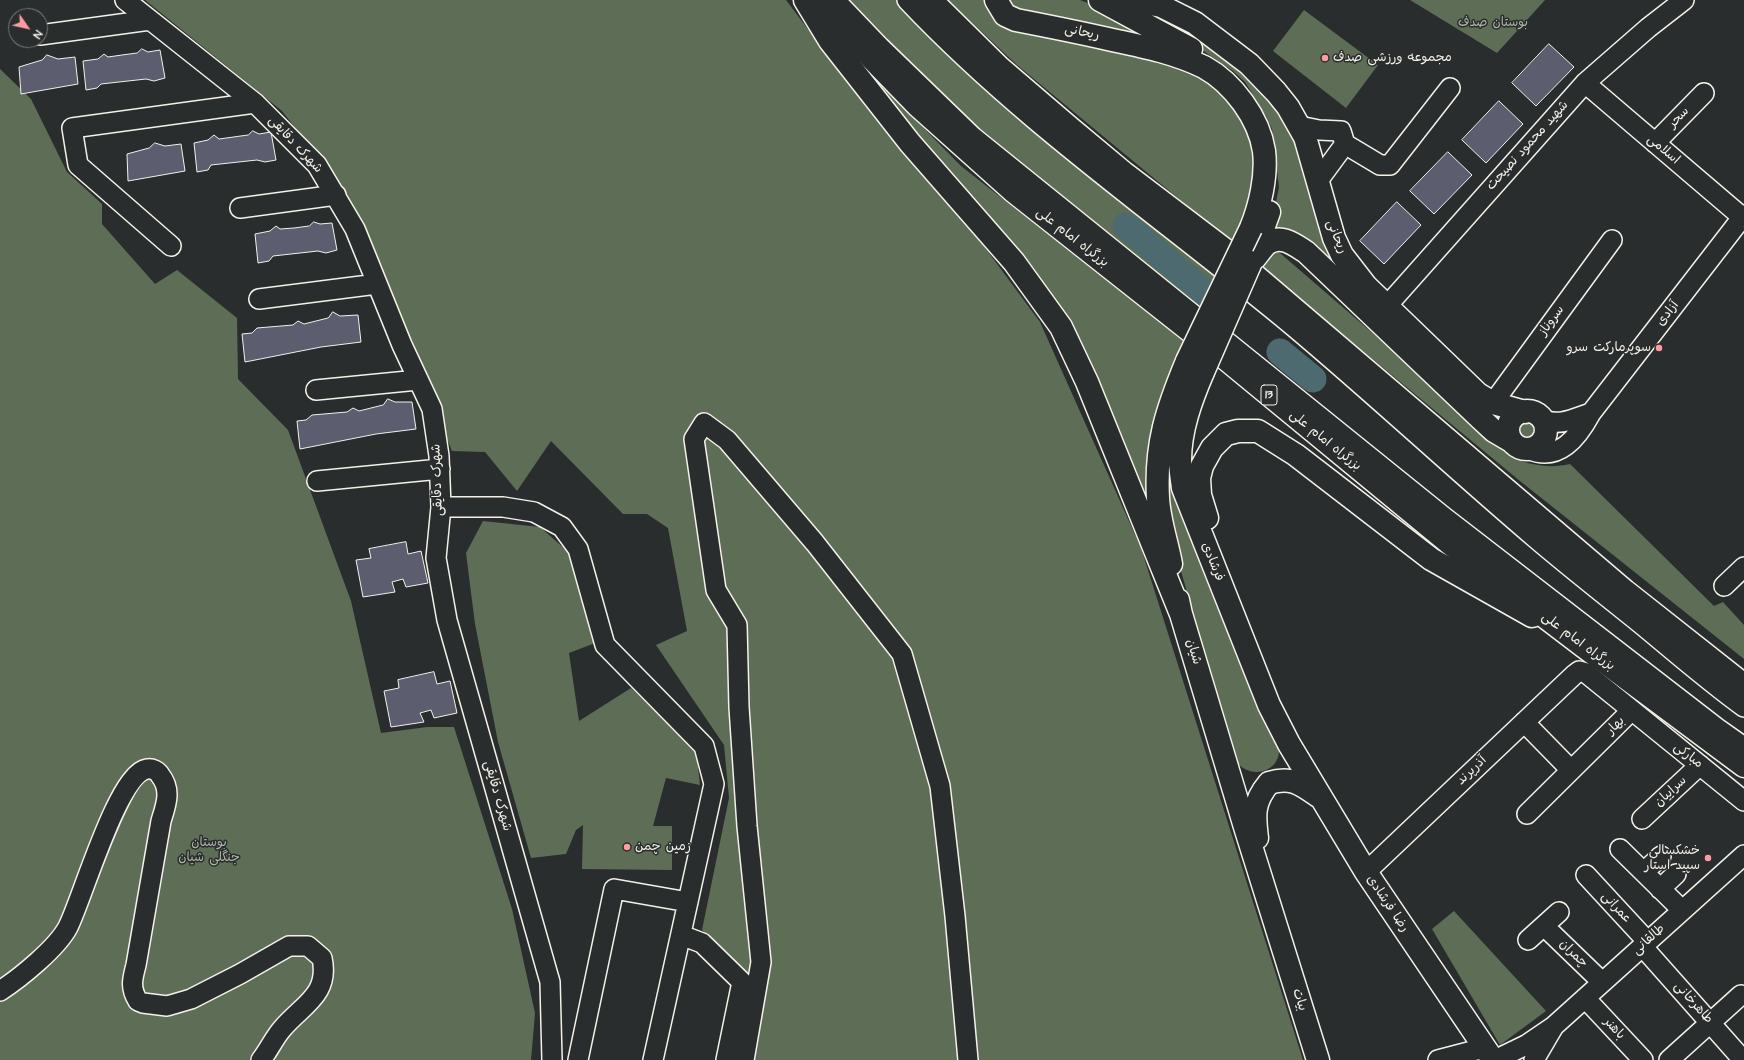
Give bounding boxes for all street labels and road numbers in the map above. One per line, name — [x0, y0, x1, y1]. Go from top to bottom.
street label: ریحانی — [1063, 22, 1101, 44]
street label: شهید محمود نصیحت — [1484, 98, 1572, 194]
street label: سحر — [1665, 104, 1693, 132]
street label: شهرک دقایقی — [265, 113, 325, 177]
street label: اسلامی — [1643, 132, 1683, 168]
street label: بزرگراه امام علی — [1033, 205, 1111, 271]
street label: ریحانی — [1322, 218, 1350, 256]
street label: آزادی — [1653, 298, 1683, 330]
street label: سروناز — [1536, 303, 1568, 339]
road number: 13 — [1261, 385, 1277, 405]
street label: بزرگراه امام علی — [1286, 407, 1364, 475]
street label: شهرک دقایقی — [429, 444, 447, 516]
street label: فرشادی — [1197, 540, 1227, 584]
street label: بزرگراه امام علی — [1538, 609, 1618, 675]
street label: شیان — [1182, 637, 1204, 667]
street label: بهار — [1604, 714, 1628, 738]
street label: مبارکی — [1670, 740, 1706, 772]
street label: آذرپرند — [1454, 753, 1490, 789]
street label: شهرک دقایقی — [480, 759, 514, 833]
street label: سراییان — [1652, 773, 1690, 811]
street label: رضا فرشادی — [1362, 873, 1412, 935]
street label: عمرانی — [1598, 889, 1634, 927]
street label: طالقانی — [1629, 921, 1669, 959]
street label: چمران — [1555, 937, 1591, 971]
street label: طاهرخانی — [1670, 979, 1716, 1027]
street label: بیات — [1288, 987, 1310, 1013]
street label: باهنر — [1600, 1015, 1628, 1043]

